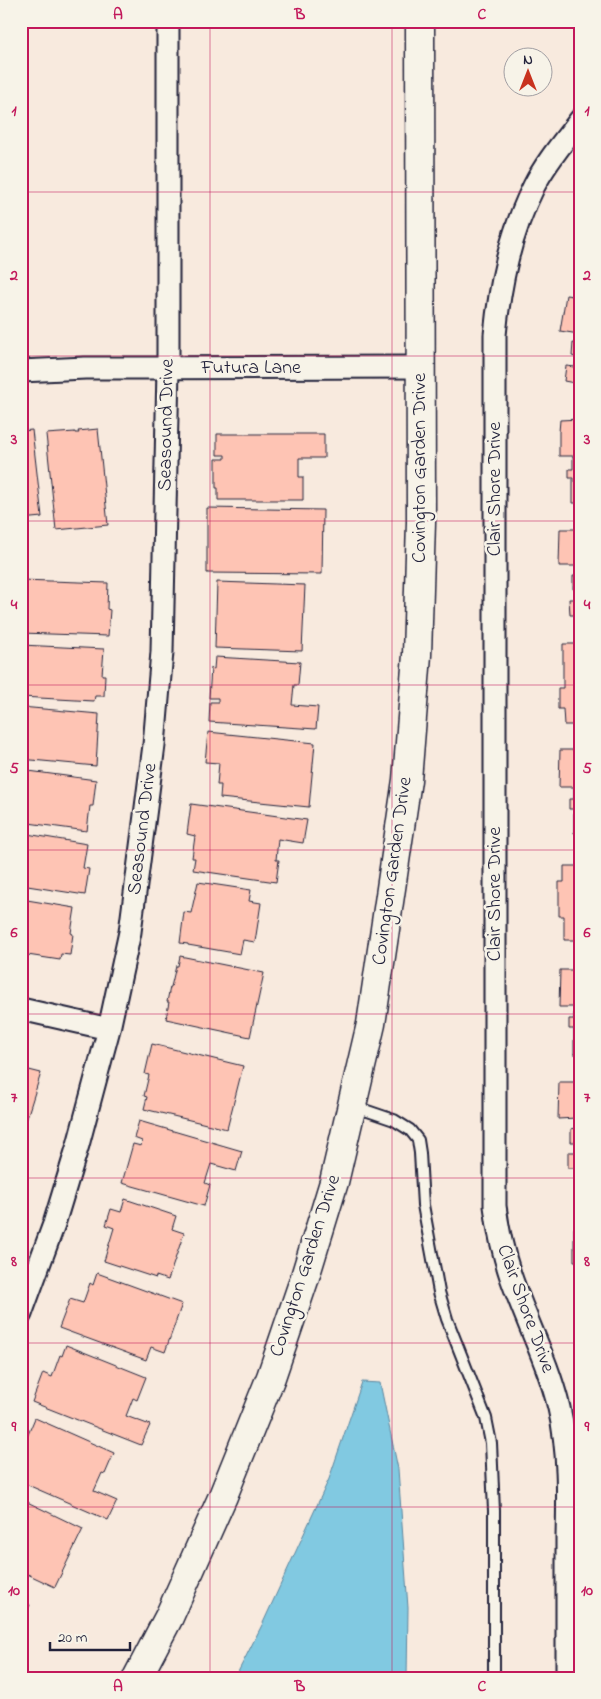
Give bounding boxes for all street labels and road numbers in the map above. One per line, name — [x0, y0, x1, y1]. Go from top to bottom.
street label: Futura Lane — [200, 354, 301, 383]
street label: Seasound Drive — [151, 359, 183, 491]
street label: Covington Garden Drive — [406, 373, 436, 563]
street label: Clair Shore Drive — [481, 422, 510, 556]
street label: Seasound Drive — [121, 761, 165, 896]
street label: Covington Garden Drive — [365, 775, 422, 967]
street label: Clair Shore Drive — [481, 827, 510, 961]
street label: Covington Garden Drive — [263, 1171, 350, 1361]
street label: Clair Shore Drive — [488, 1241, 562, 1377]

